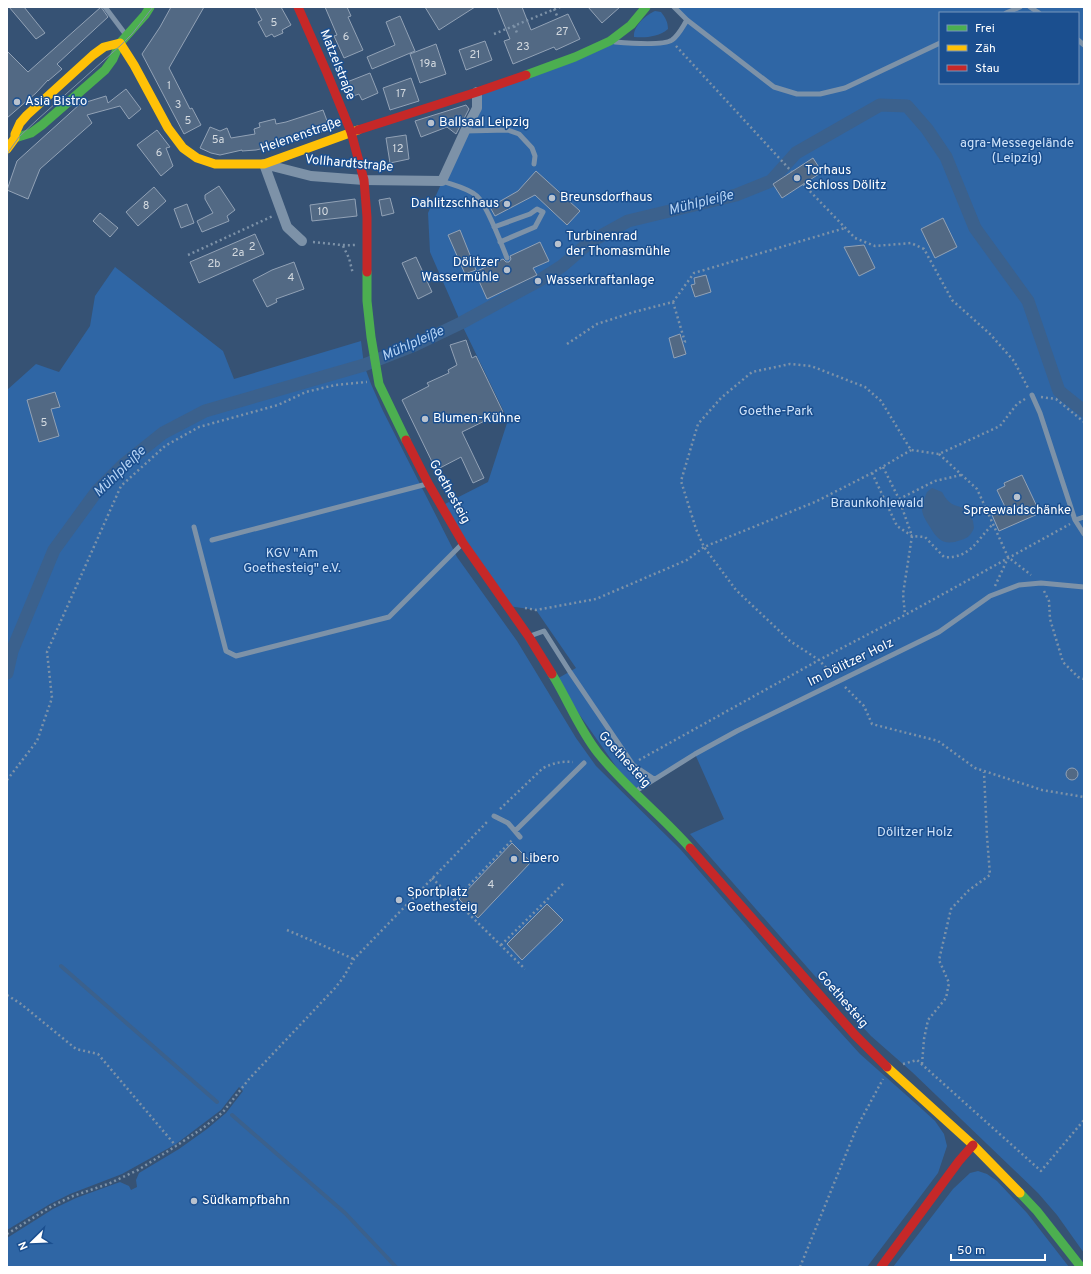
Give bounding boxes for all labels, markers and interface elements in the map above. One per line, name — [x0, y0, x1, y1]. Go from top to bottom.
legend — [939, 12, 1079, 84]
house number: 5 — [271, 16, 278, 30]
text: Frei — [975, 21, 995, 37]
house number: 27 — [556, 25, 568, 39]
street label: Matzelstraße — [316, 27, 358, 103]
house number: 6 — [343, 30, 349, 44]
house number: 23 — [516, 40, 530, 54]
text: Zäh — [975, 41, 996, 57]
house number: 21 — [470, 48, 480, 62]
house number: 19a — [420, 57, 436, 71]
text: Stau — [975, 61, 1000, 77]
house number: 1 — [167, 79, 171, 93]
house number: 17 — [396, 87, 406, 101]
place label: Asia Bistro — [25, 94, 87, 110]
marker: Asia Bistro — [12, 97, 22, 107]
house number: 3 — [175, 98, 181, 112]
house number: 5 — [185, 114, 192, 128]
street label: Helenenstraße — [258, 115, 344, 157]
place label: Ballsaal Leipzig — [439, 115, 529, 131]
marker: Ballsaal Leipzig — [426, 118, 436, 128]
house number: 5a — [212, 133, 225, 147]
park label: agra-Messegelände (Leipzig) — [960, 136, 1074, 167]
house number: 12 — [393, 142, 403, 156]
house number: 6 — [156, 146, 162, 160]
street label: Vollhardtstraße — [304, 152, 394, 176]
place label: Torhaus Schloss Dölitz — [805, 163, 886, 194]
marker: Torhaus Schloss Dölitz — [792, 173, 802, 183]
water label: Mühlpleiße — [667, 187, 736, 219]
place label: Breunsdorfhaus — [560, 190, 653, 206]
marker: Breunsdorfhaus — [547, 193, 557, 203]
place label: Dahlitzschhaus — [411, 196, 499, 212]
house number: 8 — [143, 199, 149, 213]
marker: Dahlitzschhaus — [502, 199, 512, 209]
house number: 10 — [317, 205, 329, 219]
place label: Turbinenrad der Thomasmühle — [566, 229, 670, 260]
marker: Turbinenrad der Thomasmühle — [553, 239, 563, 249]
house number: 2 — [249, 240, 255, 254]
house number: 2a — [232, 246, 244, 260]
place label: Dölitzer Wassermühle — [421, 255, 499, 286]
house number: 2b — [208, 257, 220, 271]
marker: Dölitzer Wassermühle — [502, 265, 512, 275]
house number: 4 — [288, 271, 295, 285]
place label: Wasserkraftanlage — [546, 273, 654, 289]
marker: Wasserkraftanlage — [533, 276, 543, 286]
water label: Mühlpleiße — [379, 322, 447, 365]
park label: Goethe-Park — [739, 404, 813, 420]
place label: Blumen-Kühne — [433, 411, 521, 427]
marker: Blumen-Kühne — [420, 414, 430, 424]
house number: 5 — [41, 416, 48, 430]
water label: Mühlpleiße — [90, 442, 150, 501]
street label: Goethesteig — [425, 457, 473, 527]
marker: Spreewaldschänke — [1012, 492, 1022, 502]
park label: Braunkohlewald — [831, 496, 923, 512]
place label: Spreewaldschänke — [963, 503, 1071, 519]
park label: KGV "Am Goethesteig" e.V. — [243, 546, 341, 577]
street label: Im Dölitzer Holz — [805, 635, 897, 691]
street label: Goethesteig — [594, 728, 654, 792]
park label: Dölitzer Holz — [877, 825, 953, 841]
place label: Libero — [522, 851, 559, 867]
marker: Libero — [509, 854, 519, 864]
house number: 4 — [488, 878, 495, 892]
place label: Sportplatz Goethesteig — [407, 885, 478, 916]
marker: Sportplatz Goethesteig — [394, 895, 404, 905]
street label: Goethesteig — [813, 968, 871, 1032]
place label: Südkampfbahn — [202, 1193, 290, 1209]
marker: Südkampfbahn — [189, 1196, 199, 1206]
north arrow — [12, 1222, 52, 1262]
scale bar — [951, 1236, 1045, 1262]
text: N — [16, 1239, 32, 1252]
text: 50 m — [957, 1243, 985, 1259]

